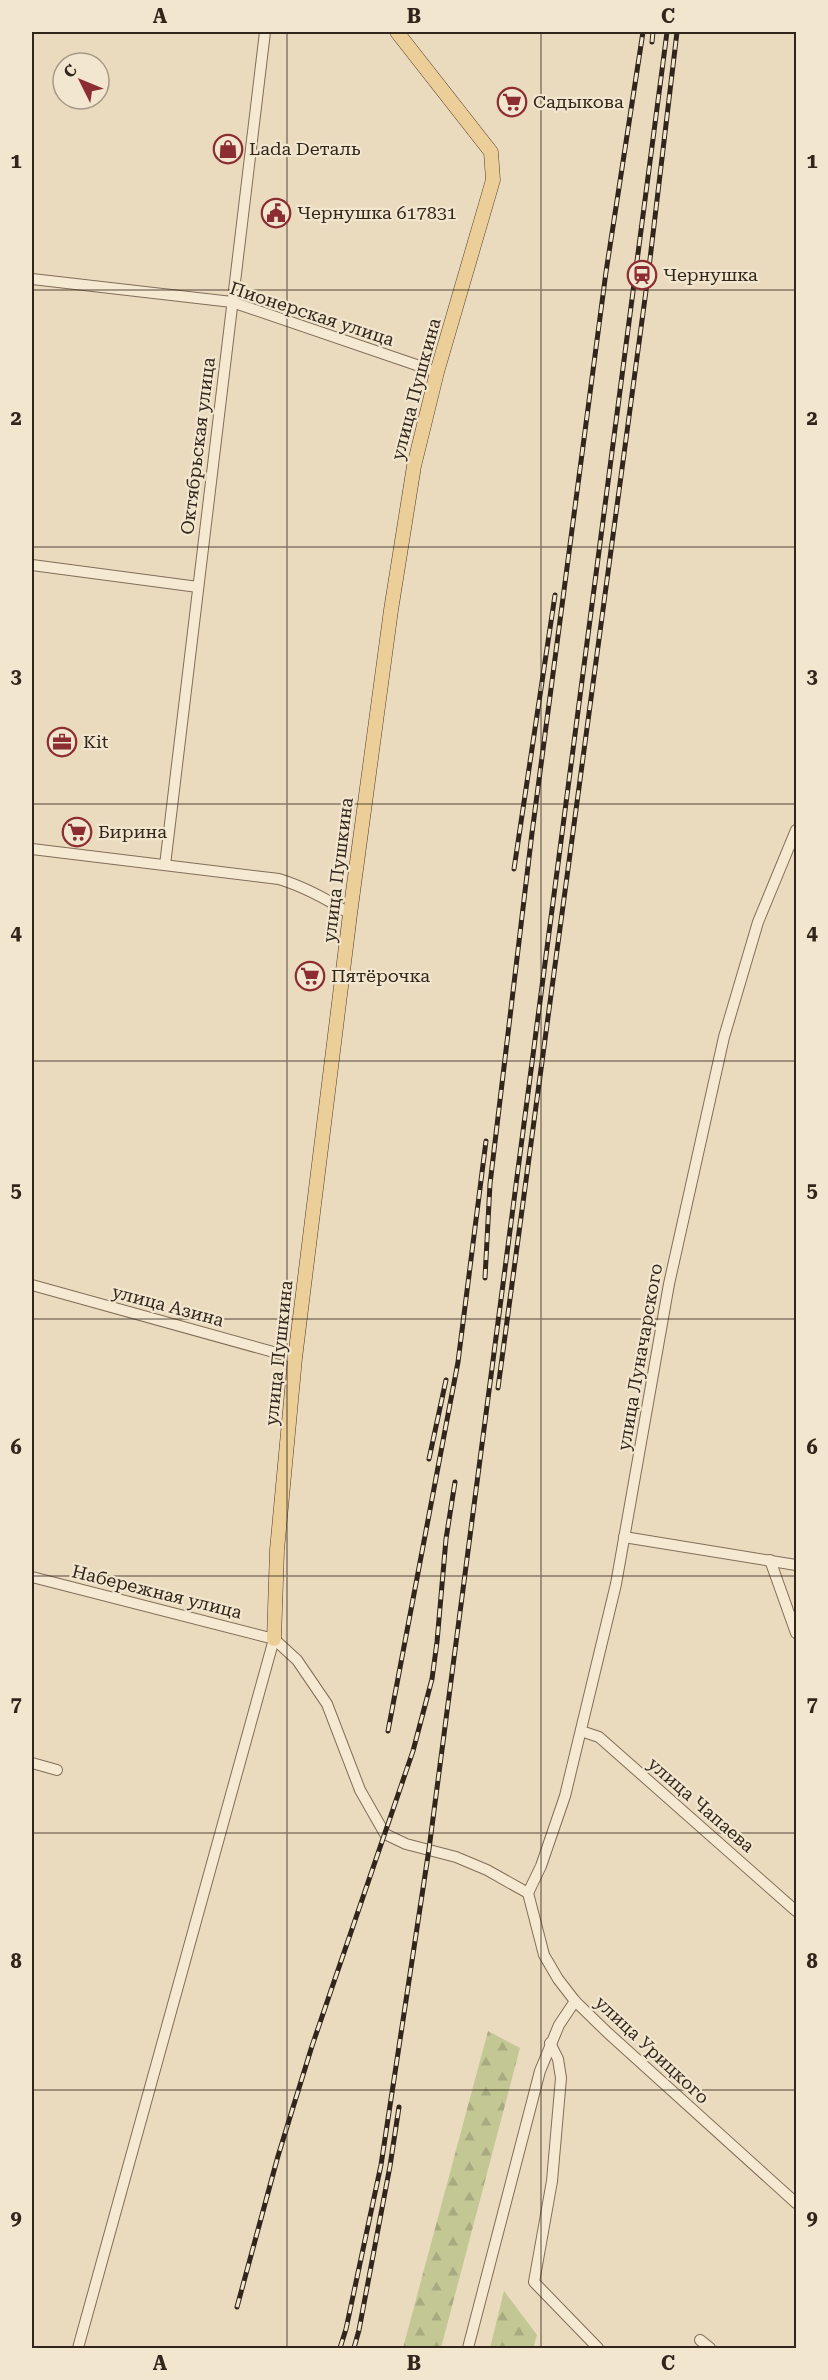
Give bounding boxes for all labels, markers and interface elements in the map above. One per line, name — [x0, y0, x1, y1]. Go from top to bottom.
text: A — [153, 4, 168, 28]
text: B — [407, 4, 421, 28]
text: C — [661, 4, 675, 28]
north arrow — [51, 51, 111, 111]
text: С — [60, 61, 81, 82]
supermarket icon: Садыкова — [496, 86, 528, 118]
place label: Садыкова — [533, 91, 624, 112]
shop icon: Lada Dеталь — [212, 133, 244, 165]
place label: Lada Dеталь — [249, 138, 361, 159]
text: 1 — [10, 149, 22, 173]
text: 1 — [806, 149, 818, 173]
public building icon: Чернушка 617831 — [260, 197, 292, 229]
place label: Чернушка 617831 — [297, 202, 457, 223]
station icon: Чернушка — [626, 259, 658, 291]
place label: Чернушка — [663, 264, 758, 285]
street label: Пионерская улица — [227, 277, 397, 350]
street label: улица Пушкина — [386, 315, 445, 462]
street label: Октябрьская улица — [176, 356, 219, 536]
text: 2 — [10, 406, 22, 430]
text: 2 — [806, 406, 818, 430]
text: 3 — [10, 664, 22, 688]
text: 3 — [806, 664, 818, 688]
office icon: Kit — [46, 726, 78, 758]
place label: Kit — [83, 731, 109, 752]
street label: улица Пушкина — [318, 796, 357, 944]
supermarket icon: Бирина — [61, 816, 93, 848]
place label: Бирина — [98, 821, 167, 842]
text: 4 — [10, 921, 22, 945]
text: 4 — [806, 921, 818, 945]
supermarket icon: Пятёрочка — [294, 960, 326, 992]
place label: Пятёрочка — [331, 965, 430, 986]
text: 5 — [10, 1178, 22, 1202]
text: 5 — [806, 1178, 818, 1202]
street label: улица Луначарского — [613, 1262, 666, 1452]
street label: улица Пушкина — [260, 1279, 297, 1427]
street label: улица Азина — [110, 1280, 227, 1331]
text: 6 — [10, 1435, 22, 1459]
text: 6 — [806, 1435, 818, 1459]
street label: Набережная улица — [70, 1560, 245, 1623]
text: 7 — [10, 1692, 22, 1716]
text: 7 — [806, 1692, 818, 1716]
street label: улица Чапаева — [644, 1753, 759, 1857]
text: 8 — [10, 1949, 22, 1973]
text: 8 — [806, 1949, 818, 1973]
street label: улица Урицкого — [591, 1991, 714, 2108]
text: 9 — [10, 2206, 22, 2230]
text: 9 — [806, 2206, 818, 2230]
text: A — [153, 2351, 168, 2375]
text: B — [407, 2351, 421, 2375]
text: C — [661, 2351, 675, 2375]

